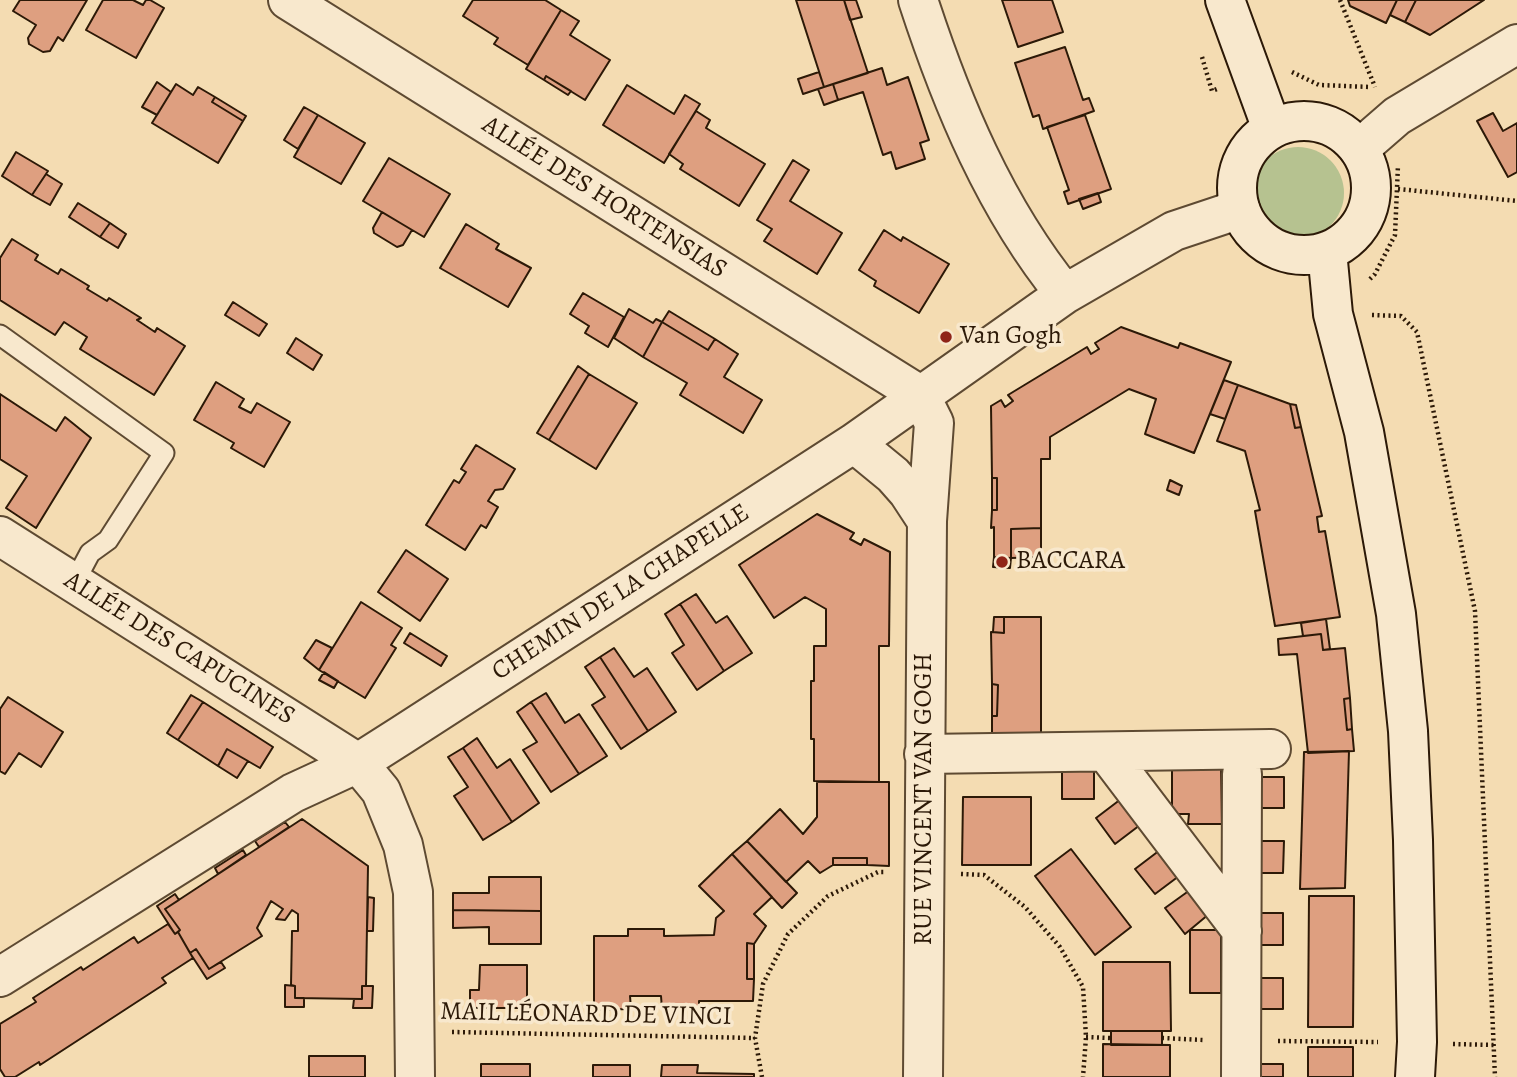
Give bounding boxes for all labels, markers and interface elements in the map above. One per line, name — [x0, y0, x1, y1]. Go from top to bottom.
street label: ALLÉE DES HORTENSIAS — [476, 110, 732, 286]
place label: Van Gogh — [960, 321, 1062, 353]
marker: Van Gogh — [938, 329, 954, 345]
street label: CHEMIN DE LA CHAPELLE — [486, 498, 756, 688]
place label: BACCARA — [1016, 546, 1125, 578]
marker: BACCARA — [994, 554, 1010, 570]
street label: ALLÉE DES CAPUCINES — [58, 565, 300, 733]
street label: RUE VINCENT VAN GOGH — [909, 653, 941, 945]
street label: MAIL LÉONARD DE VINCI — [440, 997, 732, 1033]

